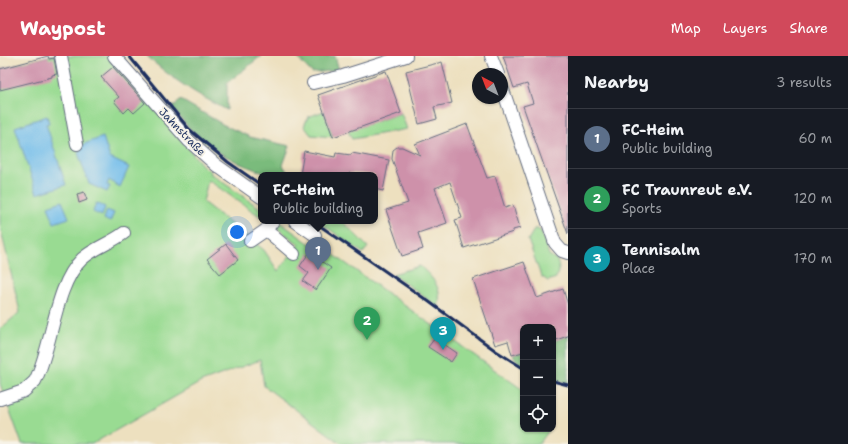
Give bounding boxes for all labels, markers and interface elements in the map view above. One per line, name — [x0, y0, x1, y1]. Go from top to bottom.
text: Waypost — [20, 16, 105, 41]
text: Map — [671, 19, 701, 37]
text: Layers — [723, 19, 767, 37]
text: Share — [789, 19, 828, 37]
north arrow — [472, 68, 508, 104]
text: Nearby — [584, 71, 649, 93]
text: 3 results — [776, 74, 832, 91]
street label: Jahnstraße — [155, 105, 209, 159]
text: FC-Heim — [622, 120, 684, 140]
text: 1 — [594, 130, 600, 147]
text: 60 m — [799, 130, 832, 147]
text: Public building — [622, 140, 713, 157]
popup — [258, 172, 378, 224]
text: FC-Heim — [273, 180, 335, 200]
text: FC Traunreut e.V. — [622, 180, 752, 200]
text: 2 — [592, 190, 602, 207]
text: 120 m — [794, 190, 832, 207]
text: Public building — [273, 200, 363, 217]
text: Sports — [622, 200, 662, 217]
your location — [227, 222, 247, 242]
pin: 1 — [305, 237, 331, 270]
text: Tennisalm — [622, 240, 700, 260]
text: 3 — [592, 250, 602, 267]
text: 170 m — [794, 250, 832, 267]
text: Place — [622, 260, 655, 277]
pin: 2 — [354, 307, 380, 340]
pin: 3 — [430, 317, 456, 350]
map controls — [520, 324, 556, 432]
button: + — [520, 324, 556, 360]
button: − — [520, 360, 556, 396]
button: locate — [520, 396, 556, 432]

